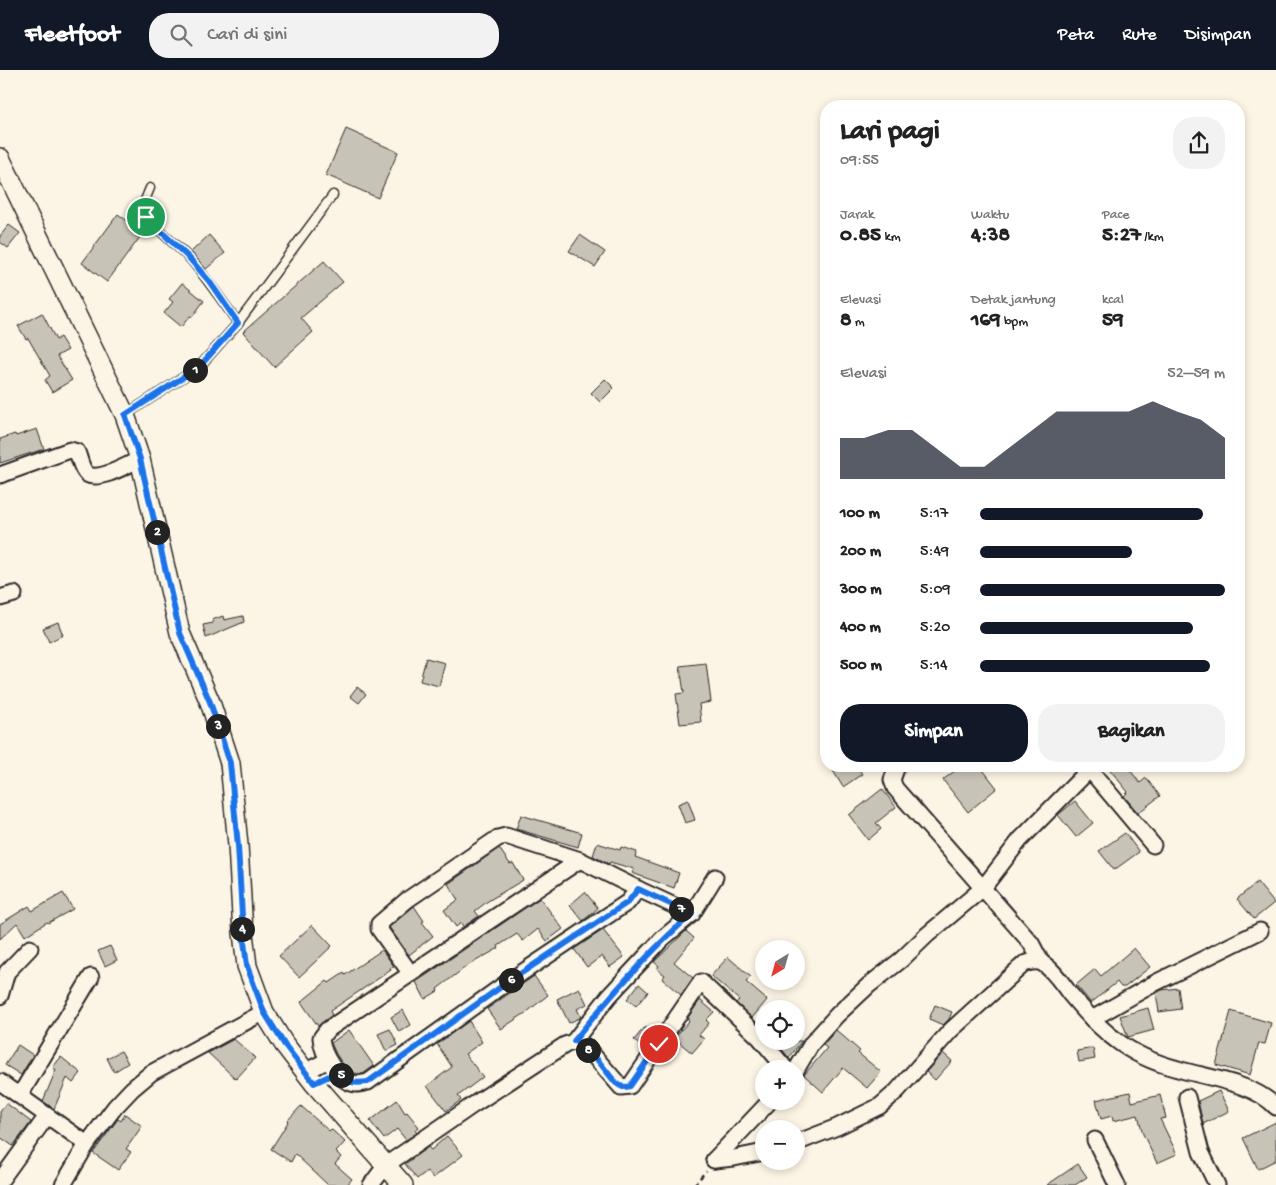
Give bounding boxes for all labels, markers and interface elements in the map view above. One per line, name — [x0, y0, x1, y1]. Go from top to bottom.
search box — [149, 13, 499, 58]
text: Fleetfoot — [25, 21, 119, 50]
icon: search — [167, 21, 195, 49]
text: Cari di sini — [207, 24, 287, 47]
text: Peta — [1058, 25, 1094, 46]
text: Rute — [1122, 25, 1157, 46]
text: Disimpan — [1185, 25, 1251, 46]
text: Lari pagi — [840, 116, 940, 149]
button: share — [1173, 117, 1225, 169]
text: 09:55 — [840, 152, 879, 171]
pin — [125, 196, 167, 238]
icon: arrive — [132, 203, 160, 231]
text: Jarak — [840, 207, 874, 224]
text: Waktu — [971, 207, 1009, 224]
text: Pace — [1102, 207, 1129, 224]
text: 0.85 — [840, 224, 881, 249]
text: 4:38 — [971, 224, 1010, 249]
text: 5:27 — [1102, 224, 1141, 249]
text: km — [881, 229, 901, 246]
text: /km — [1141, 229, 1164, 246]
text: Elevasi — [840, 292, 881, 309]
text: Detak jantung — [971, 292, 1056, 309]
text: kcal — [1102, 292, 1124, 309]
text: 8 — [840, 309, 852, 334]
text: 169 — [971, 309, 1001, 334]
text: 59 — [1102, 309, 1124, 334]
text: m — [852, 314, 865, 331]
text: bpm — [1001, 314, 1028, 331]
pin: 1 — [182, 358, 208, 382]
text: 1 — [193, 362, 198, 379]
text: Elevasi — [840, 365, 887, 384]
text: 52–59 m — [1167, 365, 1225, 384]
text: 100 m — [840, 505, 880, 524]
text: 5:17 — [920, 505, 948, 524]
pin: 2 — [144, 520, 170, 544]
text: 2 — [154, 524, 161, 541]
text: 200 m — [840, 543, 881, 562]
text: 5:49 — [920, 543, 949, 562]
text: 300 m — [840, 581, 882, 600]
text: 5:09 — [920, 581, 951, 600]
text: 400 m — [840, 619, 881, 638]
text: 5:20 — [920, 619, 950, 638]
text: 500 m — [840, 657, 882, 676]
text: 5:14 — [920, 657, 947, 676]
button: Simpan — [840, 704, 1028, 762]
button: Bagikan — [1038, 704, 1225, 762]
pin: 3 — [206, 714, 230, 738]
text: 3 — [215, 718, 222, 735]
pin: 7 — [668, 896, 694, 922]
text: 7 — [678, 901, 685, 918]
pin: 4 — [230, 916, 254, 942]
text: 4 — [239, 921, 246, 938]
north arrow — [755, 940, 805, 990]
map controls — [755, 940, 805, 1170]
pin: 6 — [498, 968, 524, 992]
text: 6 — [508, 972, 515, 989]
button: locate — [755, 1000, 805, 1050]
pin — [638, 1023, 680, 1065]
icon: check — [645, 1030, 673, 1058]
pin: 8 — [576, 1038, 600, 1062]
text: 8 — [585, 1042, 592, 1059]
button: + — [755, 1060, 805, 1110]
pin: 5 — [328, 1062, 354, 1088]
text: 5 — [338, 1067, 345, 1084]
button: − — [755, 1120, 805, 1170]

